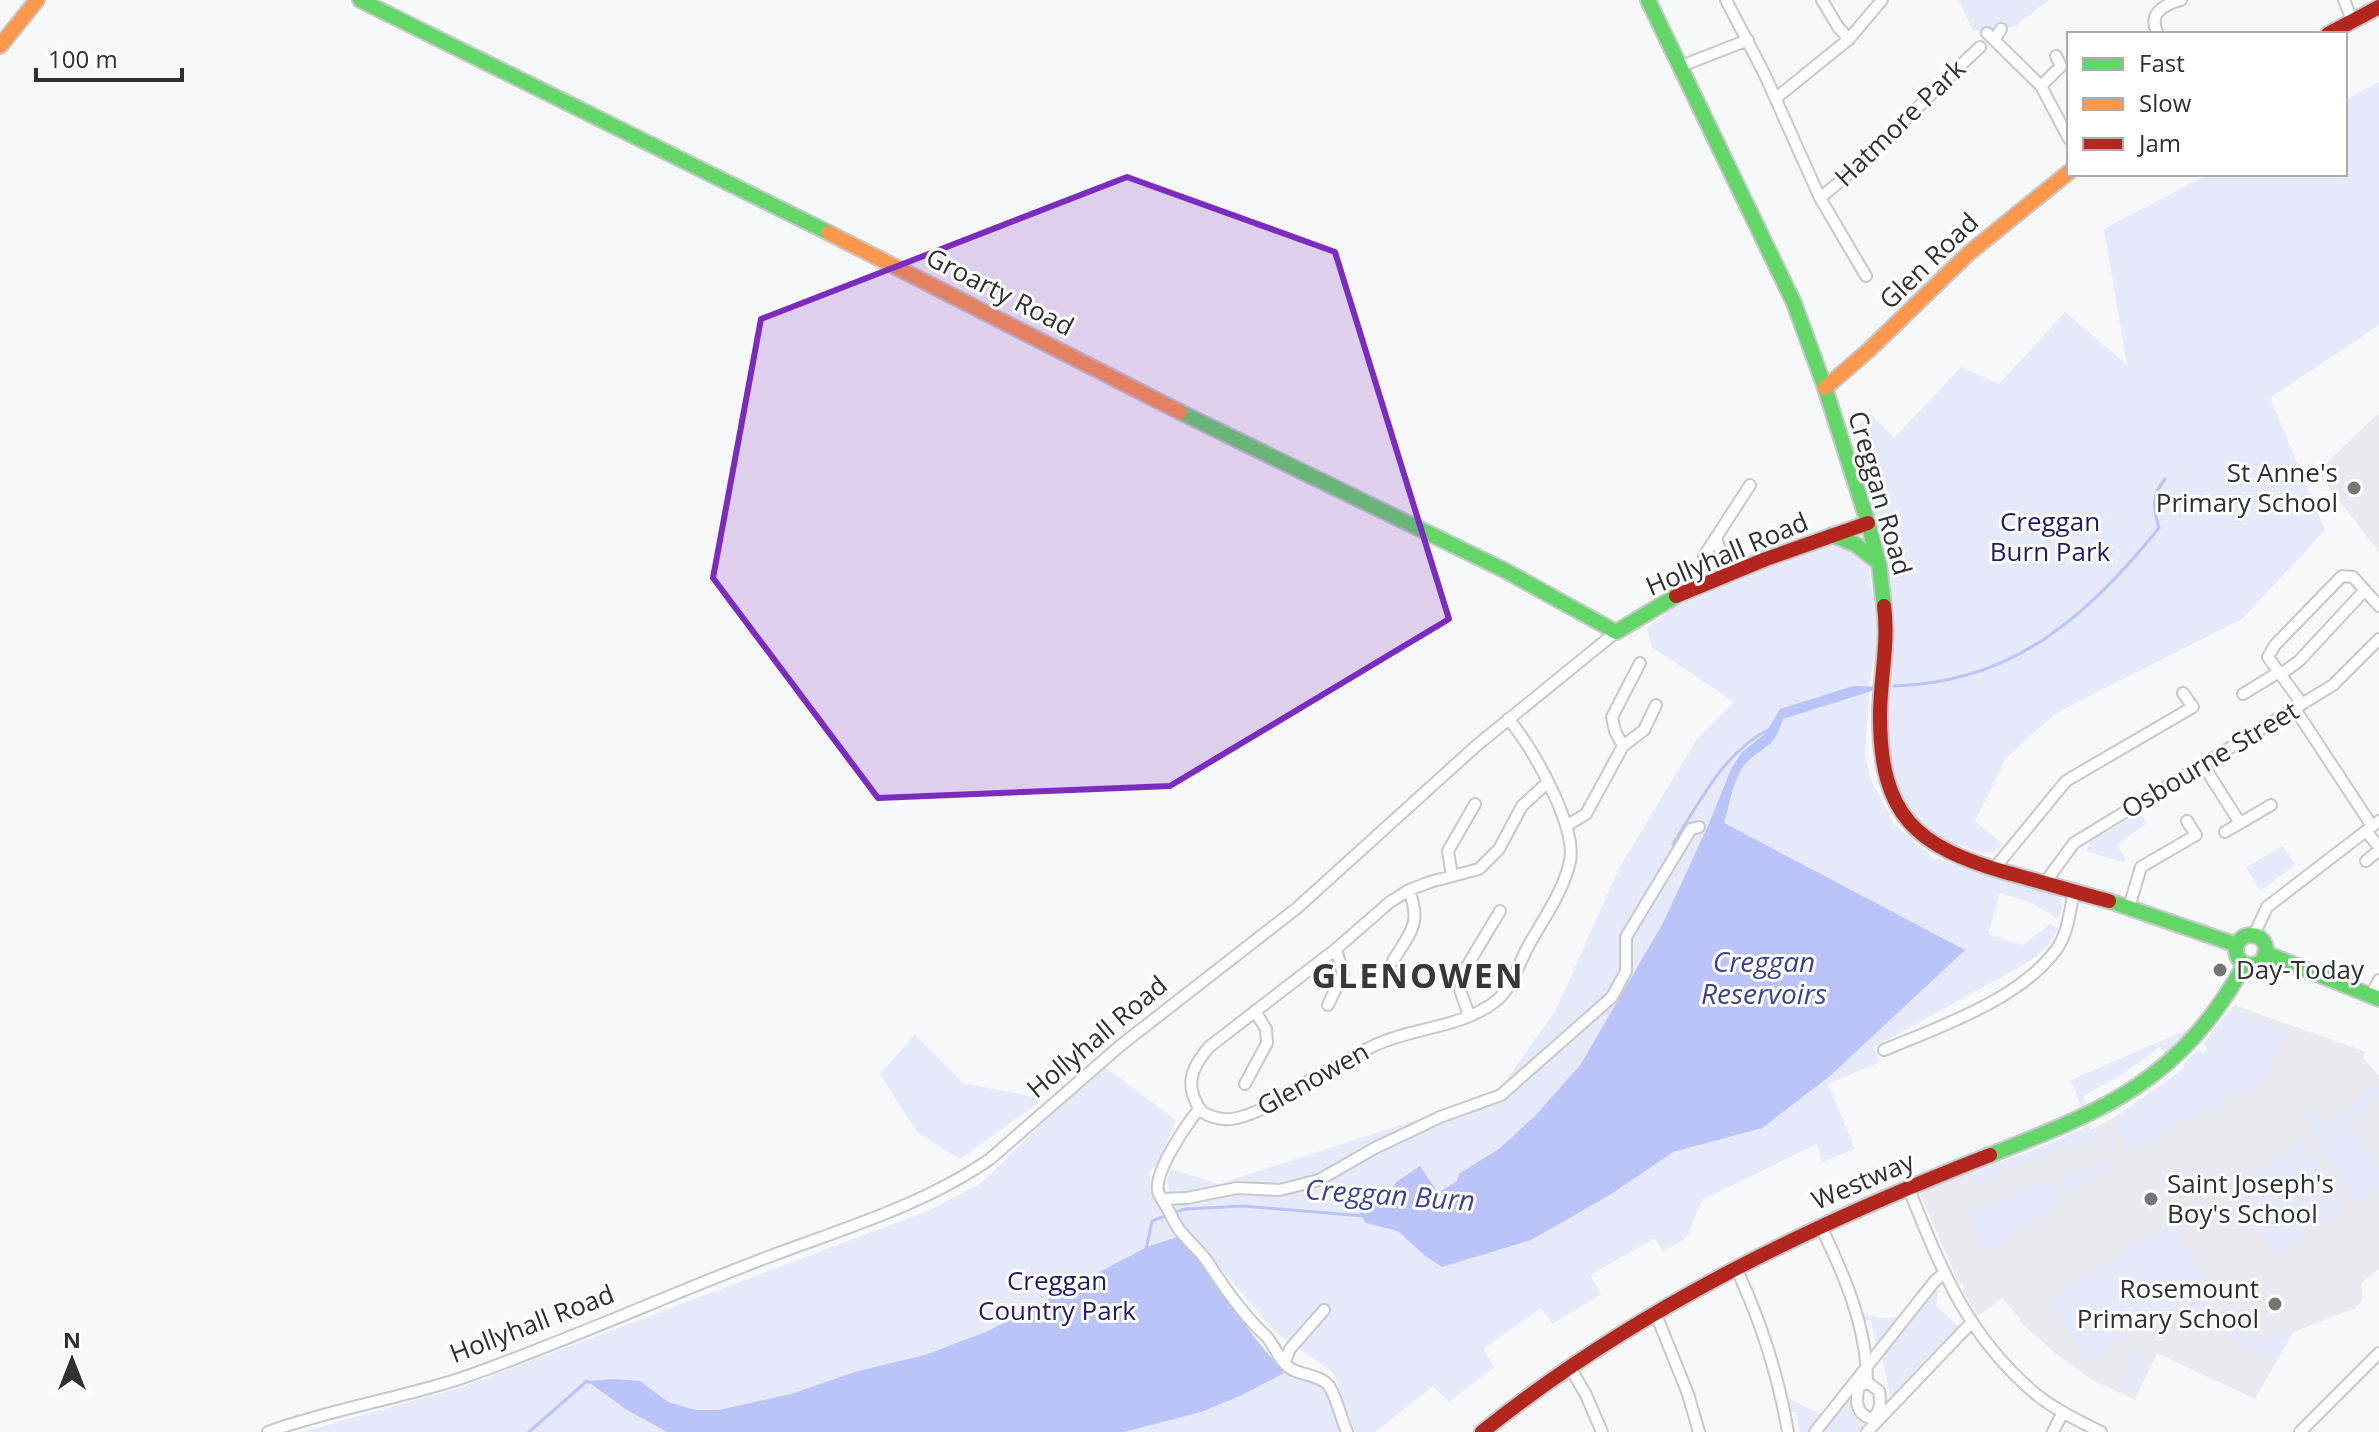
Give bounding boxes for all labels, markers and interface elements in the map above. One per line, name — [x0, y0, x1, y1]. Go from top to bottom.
scale bar — [36, 32, 182, 82]
legend — [2067, 32, 2347, 176]
text: 100 m — [48, 42, 118, 75]
text: Fast — [2139, 46, 2185, 79]
street label: Hatmore Park — [1826, 50, 1973, 194]
text: Slow — [2139, 86, 2192, 119]
text: Jam — [2137, 126, 2181, 159]
street label: Glen Road — [1871, 204, 1986, 317]
street label: Groarty Road — [920, 238, 1081, 344]
street label: Creggan Road — [1840, 407, 1922, 579]
place label: St Anne's Primary School — [2156, 454, 2338, 520]
marker: St Anne's Primary School — [2345, 479, 2363, 497]
street label: Hollyhall Road — [1640, 503, 1813, 604]
park label: Creggan Burn Park — [1990, 503, 2111, 569]
street label: Osbourne Street — [2114, 692, 2305, 826]
water label: Creggan Reservoirs — [1701, 942, 1827, 1012]
place label: Day-Today — [2236, 951, 2365, 987]
district label: GLENOWEN — [1311, 952, 1525, 998]
marker: Day-Today — [2211, 961, 2229, 979]
street label: Hollyhall Road — [1018, 967, 1174, 1106]
street label: Glenowen — [1250, 1033, 1375, 1124]
street label: Westway — [1806, 1142, 1920, 1218]
place label: Saint Joseph's Boy's School — [2167, 1165, 2334, 1231]
water label: Creggan Burn — [1304, 1169, 1476, 1219]
marker: Saint Joseph's Boy's School — [2142, 1190, 2160, 1208]
park label: Creggan Country Park — [978, 1262, 1136, 1328]
place label: Rosemount Primary School — [2077, 1270, 2259, 1336]
street label: Hollyhall Road — [444, 1275, 619, 1371]
marker: Rosemount Primary School — [2266, 1295, 2284, 1313]
north arrow — [32, 1320, 112, 1400]
text: N — [63, 1324, 81, 1354]

